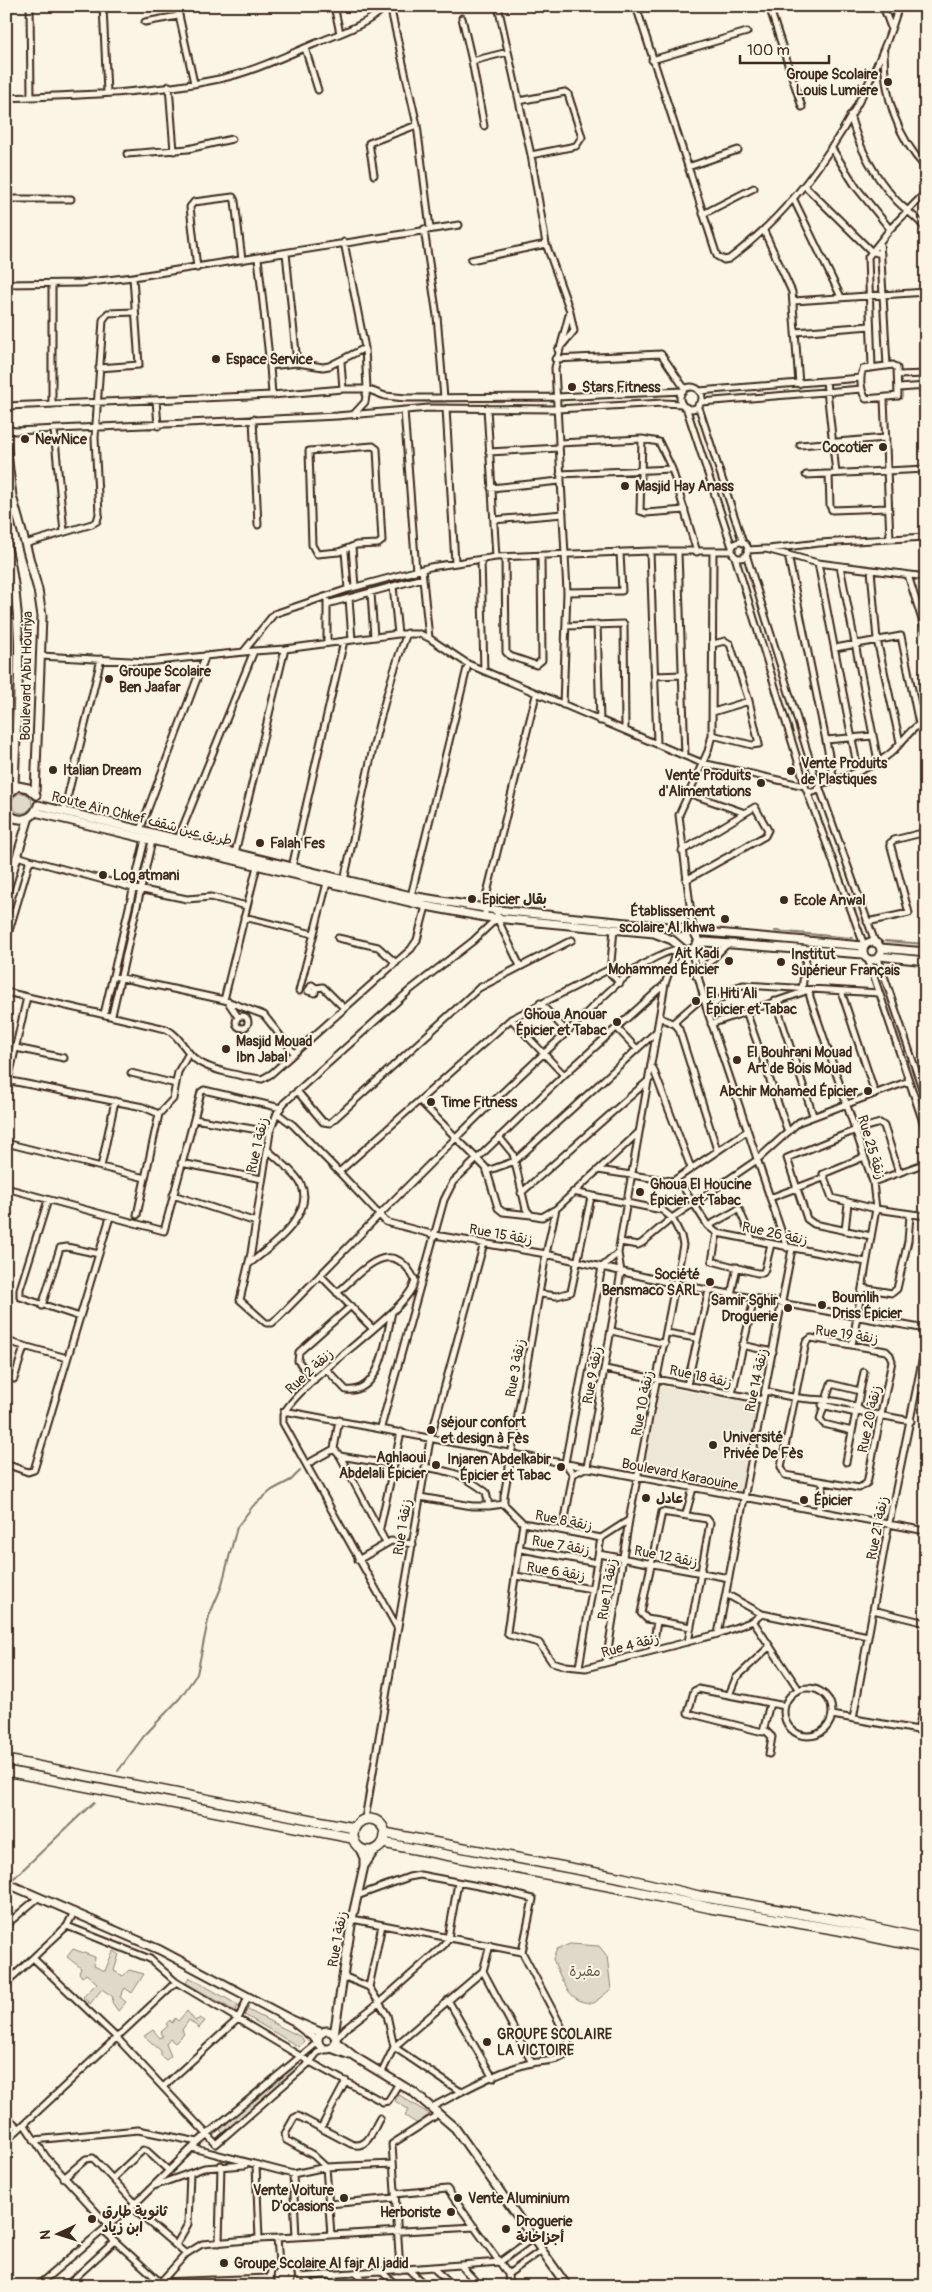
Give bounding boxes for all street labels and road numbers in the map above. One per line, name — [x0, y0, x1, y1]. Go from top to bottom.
street label: Boulevard Abu Houriya — [17, 611, 36, 741]
street label: Route Aïn Chkef طريق عين شقف — [50, 788, 234, 849]
street label: Rue 25 زنقة — [854, 1113, 889, 1181]
street label: Rue 1 زنقة — [243, 1116, 272, 1175]
street label: Rue 26 زنقة — [740, 1218, 809, 1249]
street label: Rue 15 زنقة — [468, 1221, 534, 1248]
street label: Rue 19 زنقة — [814, 1322, 880, 1347]
street label: Rue 3 زنقة — [502, 1338, 529, 1399]
street label: Rue 2 زنقة — [282, 1345, 337, 1398]
street label: Rue 9 زنقة — [579, 1345, 606, 1405]
street label: Rue 14 زنقة — [741, 1347, 772, 1414]
street label: Rue 18 زنقة — [668, 1362, 734, 1391]
street label: Rue 10 زنقة — [628, 1369, 657, 1437]
street label: Rue 20 زنقة — [854, 1384, 885, 1454]
street label: Boulevard Karaouine — [620, 1455, 740, 1494]
street label: Rue 21 زنقة — [863, 1495, 892, 1561]
street label: Rue 1 زنقة — [390, 1498, 415, 1556]
street label: Rue 8 زنقة — [534, 1507, 594, 1534]
street label: Rue 7 زنقة — [531, 1532, 591, 1559]
street label: Rue 12 زنقة — [633, 1542, 699, 1571]
street label: Rue 11 زنقة — [594, 1557, 621, 1621]
street label: Rue 6 زنقة — [525, 1558, 587, 1585]
street label: Rue 4 زنقة — [599, 1630, 661, 1661]
street label: Rue 1 زنقة — [324, 1910, 351, 1968]

